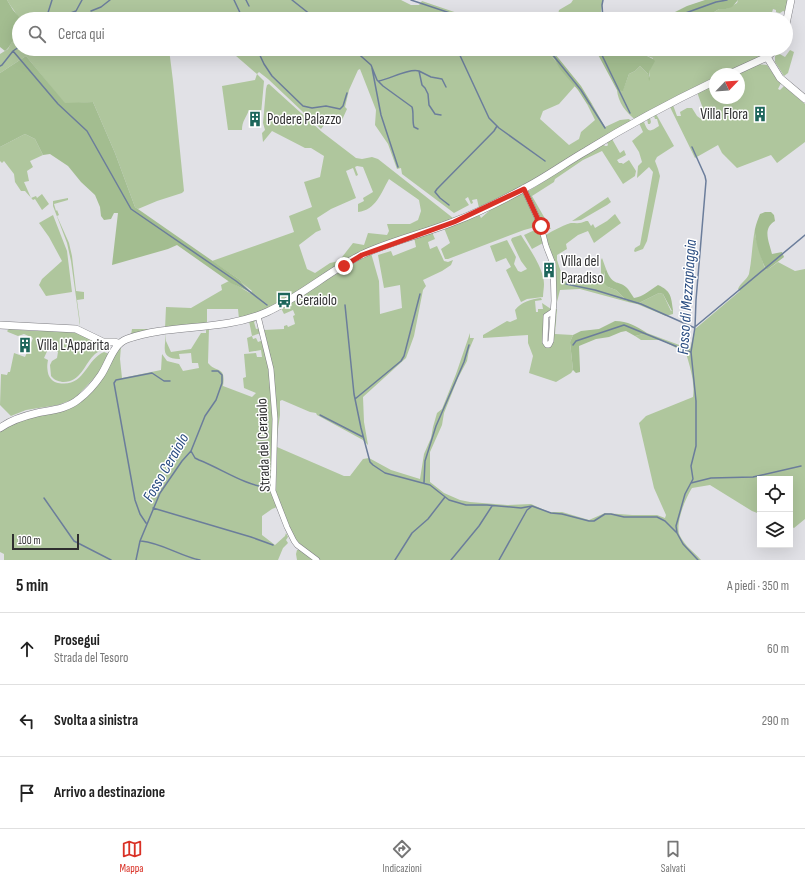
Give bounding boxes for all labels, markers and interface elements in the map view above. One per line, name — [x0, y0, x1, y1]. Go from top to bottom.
search box — [12, 12, 793, 56]
icon: search — [26, 23, 48, 45]
text: Cerca qui — [58, 25, 105, 44]
north arrow — [709, 68, 745, 104]
place label: Villa Flora — [700, 105, 748, 124]
building icon: Villa Flora — [751, 105, 769, 123]
building icon: Podere Palazzo — [246, 110, 264, 128]
place label: Podere Palazzo — [267, 110, 342, 129]
route start — [532, 217, 550, 235]
water label: Fosso di Mezzapiaggia — [674, 238, 701, 355]
place label: Villa del Paradiso — [561, 252, 603, 288]
route end — [335, 257, 353, 275]
building icon: Villa del Paradiso — [540, 261, 558, 279]
bus stop icon: Ceraiolo — [275, 291, 293, 309]
place label: Ceraiolo — [296, 291, 337, 310]
building icon: Villa L'Apparita — [16, 336, 34, 354]
place label: Villa L'Apparita — [37, 336, 110, 355]
street label: Strada del Ceraiolo — [252, 398, 275, 492]
water label: Fosso Ceraiolo — [139, 430, 194, 505]
map controls — [757, 476, 793, 548]
button: locate — [757, 476, 793, 512]
button: layers — [757, 512, 793, 548]
scale bar — [12, 532, 79, 551]
text: 100 m — [18, 534, 40, 547]
text: 5 min — [16, 576, 48, 596]
text: A piedi · 350 m — [727, 578, 789, 594]
text: Prosegui — [54, 631, 100, 650]
icon: ahead — [16, 638, 38, 660]
text: 60 m — [767, 641, 789, 657]
text: Strada del Tesoro — [54, 650, 128, 666]
icon: left — [16, 710, 38, 732]
text: Svolta a sinistra — [54, 711, 138, 730]
text: 290 m — [762, 713, 789, 729]
icon: arrive — [16, 782, 38, 804]
text: Arrivo a destinazione — [54, 783, 165, 802]
tab: Mappa — [119, 838, 144, 875]
tab: Indicazioni — [382, 838, 422, 875]
tab: Salvati — [661, 838, 686, 875]

